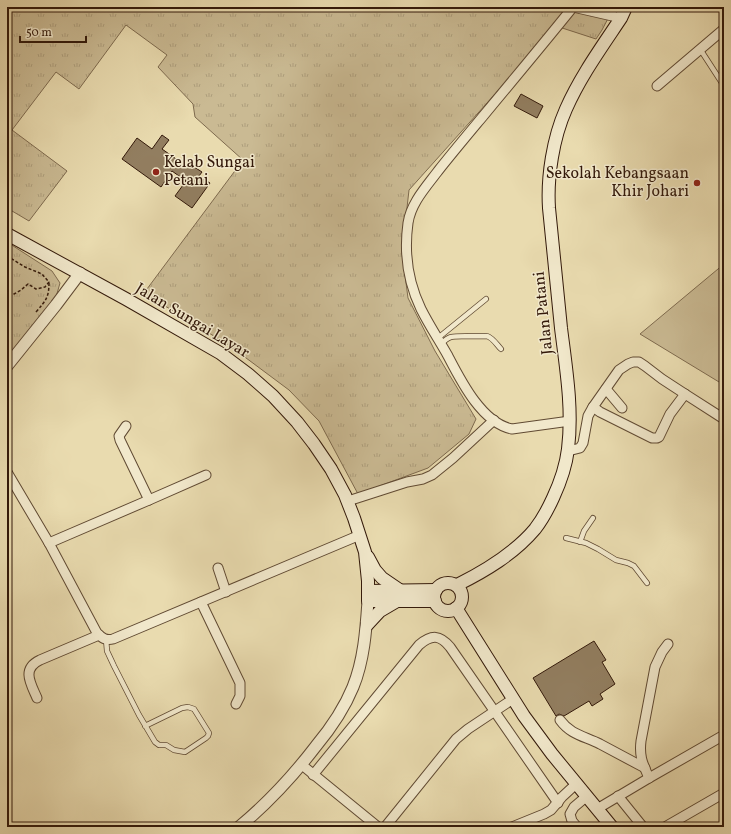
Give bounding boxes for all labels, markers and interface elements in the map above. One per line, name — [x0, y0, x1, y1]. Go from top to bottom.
scale bar — [20, 18, 86, 44]
text: 50 m — [26, 25, 52, 41]
place label: Kelab Sungai Petani — [164, 152, 255, 192]
place label: Sekolah Kebangsaan Khir Johari — [546, 163, 689, 203]
marker: Kelab Sungai Petani — [151, 167, 161, 177]
marker: Sekolah Kebangsaan Khir Johari — [692, 178, 702, 188]
street label: Jalan Patani — [529, 270, 559, 356]
street label: Jalan Sungai Layar — [131, 278, 254, 364]

